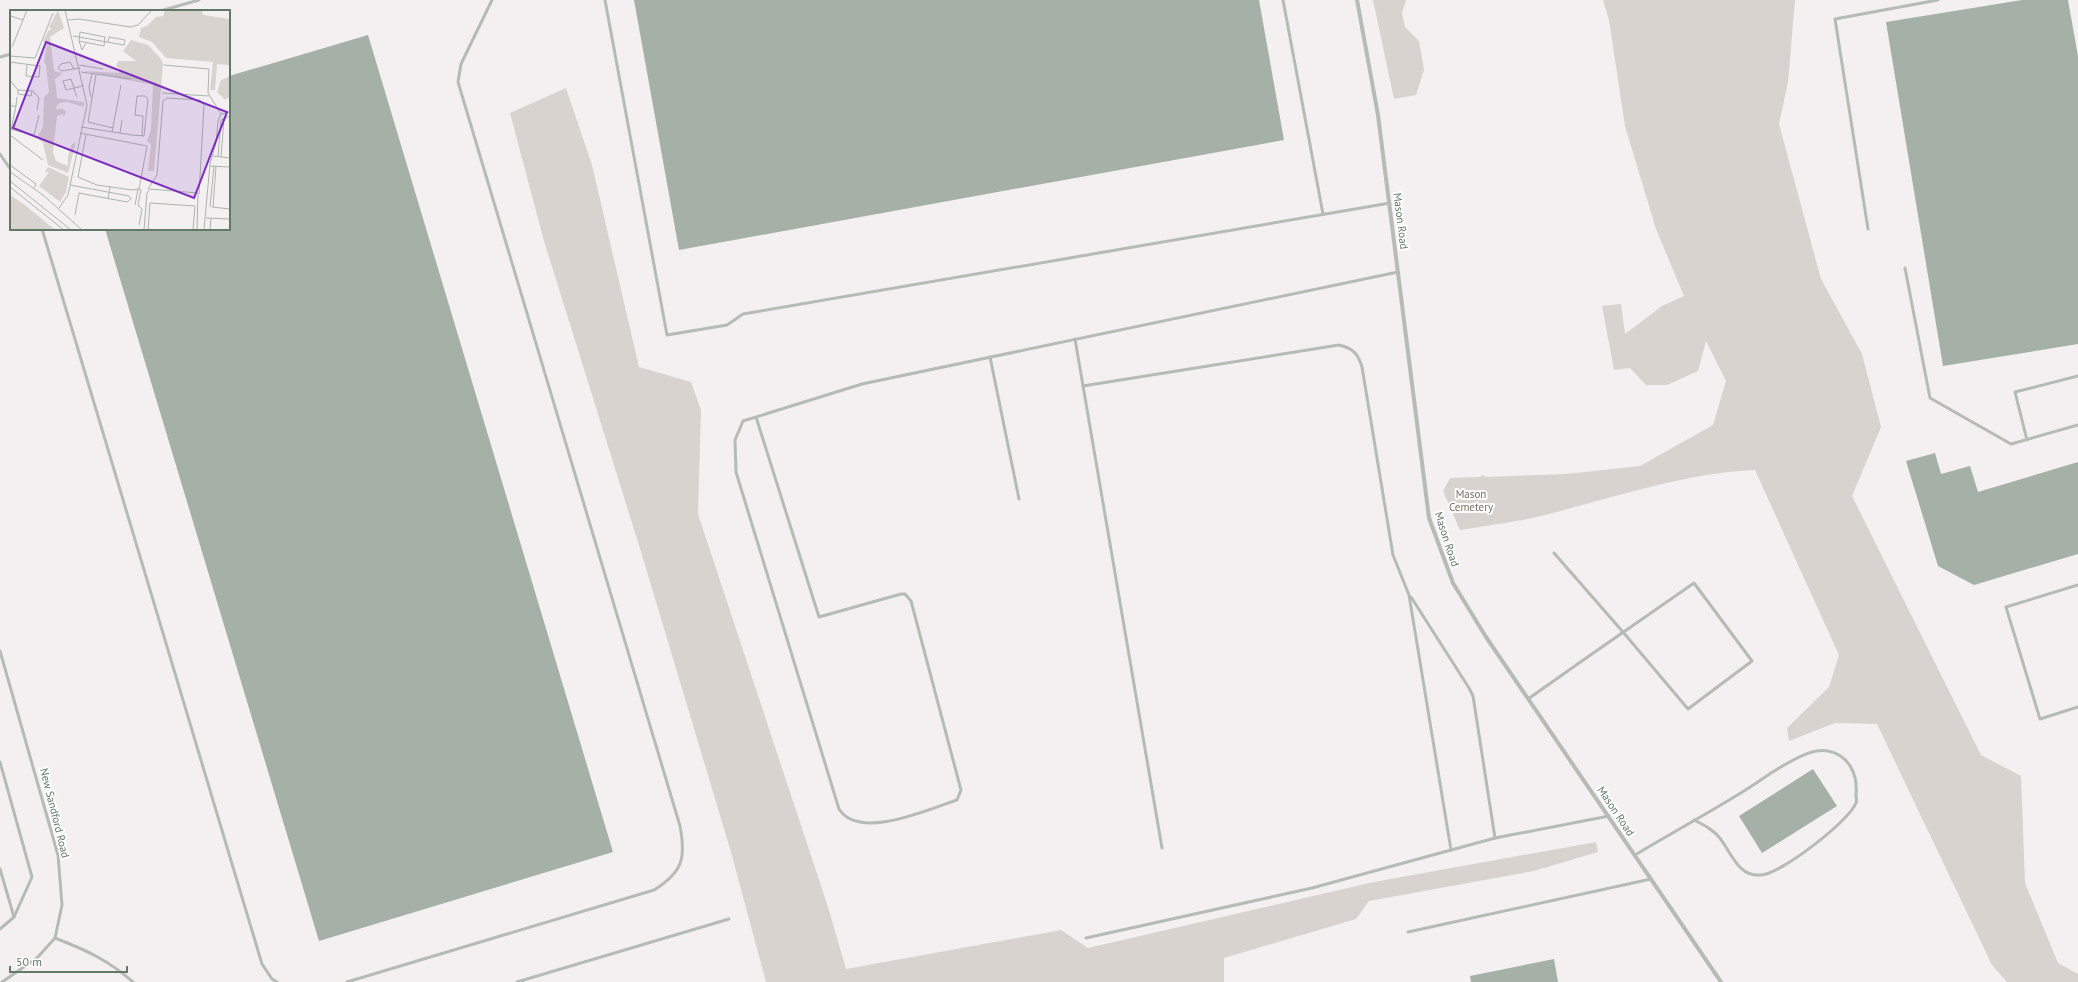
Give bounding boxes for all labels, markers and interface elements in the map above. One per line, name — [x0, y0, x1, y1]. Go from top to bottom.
inset map — [10, 10, 230, 230]
street label: Mason Road — [1391, 192, 1411, 250]
park label: Mason Cemetery — [1449, 487, 1494, 514]
street label: Mason Road — [1432, 510, 1462, 568]
street label: New Sandford Road — [37, 767, 73, 859]
street label: Mason Road — [1594, 783, 1638, 839]
scale bar — [10, 948, 127, 974]
text: 50 m — [16, 954, 42, 969]

